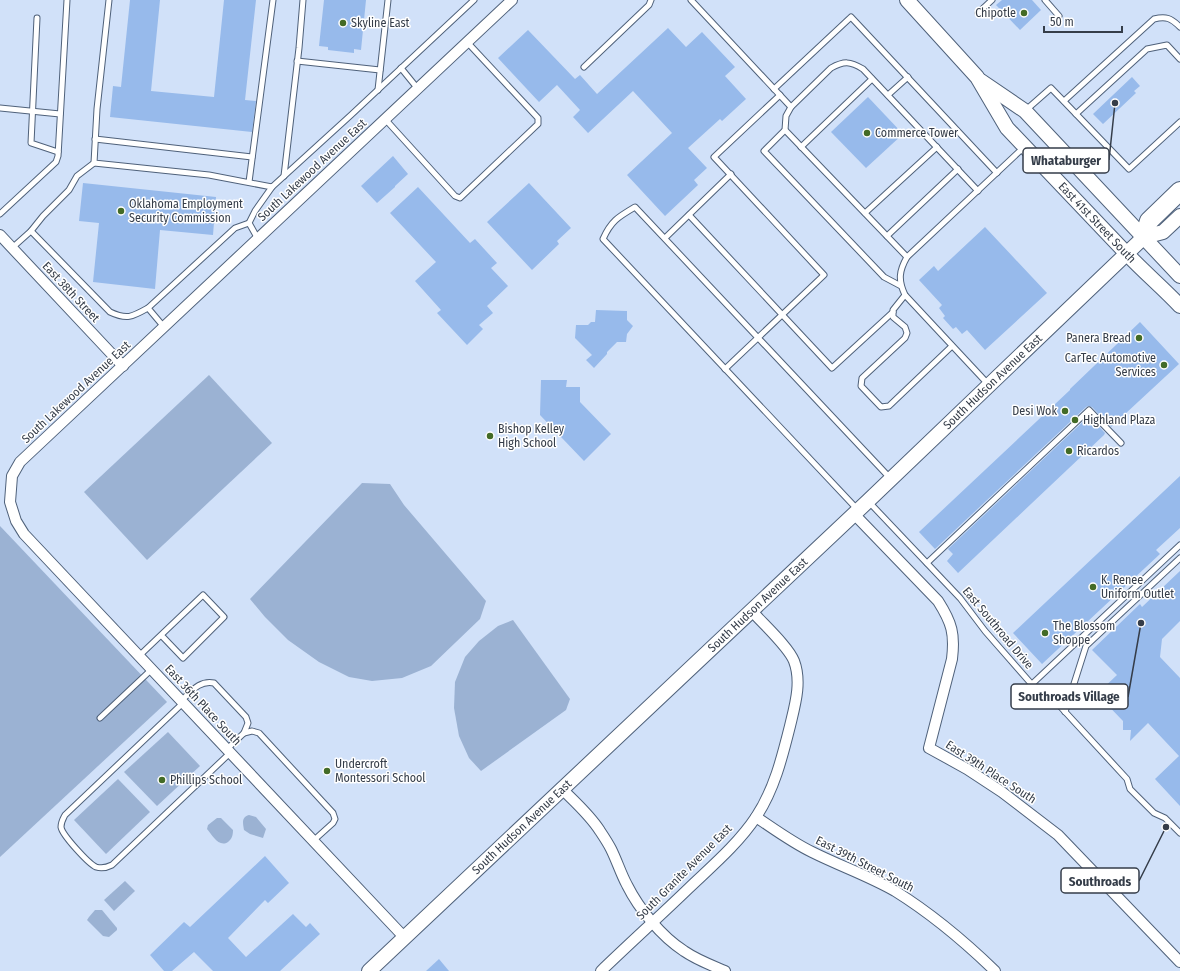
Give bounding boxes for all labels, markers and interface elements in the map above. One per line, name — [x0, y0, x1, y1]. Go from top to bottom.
place label: Chipotle — [975, 6, 1016, 20]
marker: Chipotle — [1019, 8, 1029, 18]
scale bar — [1044, 8, 1122, 34]
text: 50 m — [1050, 15, 1074, 29]
place label: Skyline East — [351, 16, 410, 30]
marker: Skyline East — [338, 18, 348, 28]
street label: South Lakewood Avenue East — [255, 116, 369, 224]
place label: Commerce Tower — [875, 126, 959, 140]
marker: Commerce Tower — [862, 128, 872, 138]
callout: Whataburger — [1023, 148, 1109, 173]
text: Whataburger — [1031, 153, 1101, 168]
street label: East 41st Street South — [1056, 179, 1139, 266]
place label: Oklahoma Employment Security Commission — [129, 197, 243, 225]
marker: Oklahoma Employment Security Commission — [116, 206, 126, 216]
street label: East 38th Street — [40, 259, 102, 325]
street label: South Hudson Avenue East — [940, 331, 1045, 432]
place label: Panera Bread — [1066, 331, 1131, 345]
marker: Panera Bread — [1134, 333, 1144, 343]
street label: South Lakewood Avenue East — [19, 338, 133, 446]
place label: CarTec Automotive Services — [1065, 351, 1156, 379]
marker: CarTec Automotive Services — [1159, 360, 1169, 370]
place label: Desi Wok — [1012, 404, 1057, 418]
marker: Desi Wok — [1060, 406, 1070, 416]
place label: Highland Plaza — [1083, 413, 1156, 427]
marker: Highland Plaza — [1070, 415, 1080, 425]
place label: Bishop Kelley High School — [498, 422, 565, 450]
marker: Bishop Kelley High School — [485, 431, 495, 441]
place label: Ricardos — [1077, 444, 1119, 458]
marker: Ricardos — [1064, 446, 1074, 456]
street label: South Hudson Avenue East — [705, 555, 810, 655]
place label: K. Renee Uniform Outlet — [1101, 573, 1174, 601]
marker: K. Renee Uniform Outlet — [1088, 582, 1098, 592]
street label: East Southroad Drive — [960, 584, 1036, 672]
place label: The Blossom Shoppe — [1053, 619, 1115, 647]
marker: The Blossom Shoppe — [1040, 628, 1050, 638]
street label: East 36th Place South — [162, 662, 244, 748]
callout: Southroads Village — [1011, 684, 1128, 709]
text: Southroads Village — [1018, 689, 1120, 704]
street label: East 39th Place South — [943, 738, 1039, 806]
place label: Undercroft Montessori School — [335, 757, 426, 785]
marker: Undercroft Montessori School — [322, 766, 332, 776]
place label: Phillips School — [170, 773, 242, 787]
marker: Phillips School — [157, 775, 167, 785]
street label: South Hudson Avenue East — [469, 777, 575, 877]
street label: South Granite Avenue East — [633, 821, 735, 923]
street label: East 39th Street South — [814, 833, 916, 895]
callout: Southroads — [1061, 868, 1139, 893]
text: Southroads — [1069, 874, 1131, 889]

